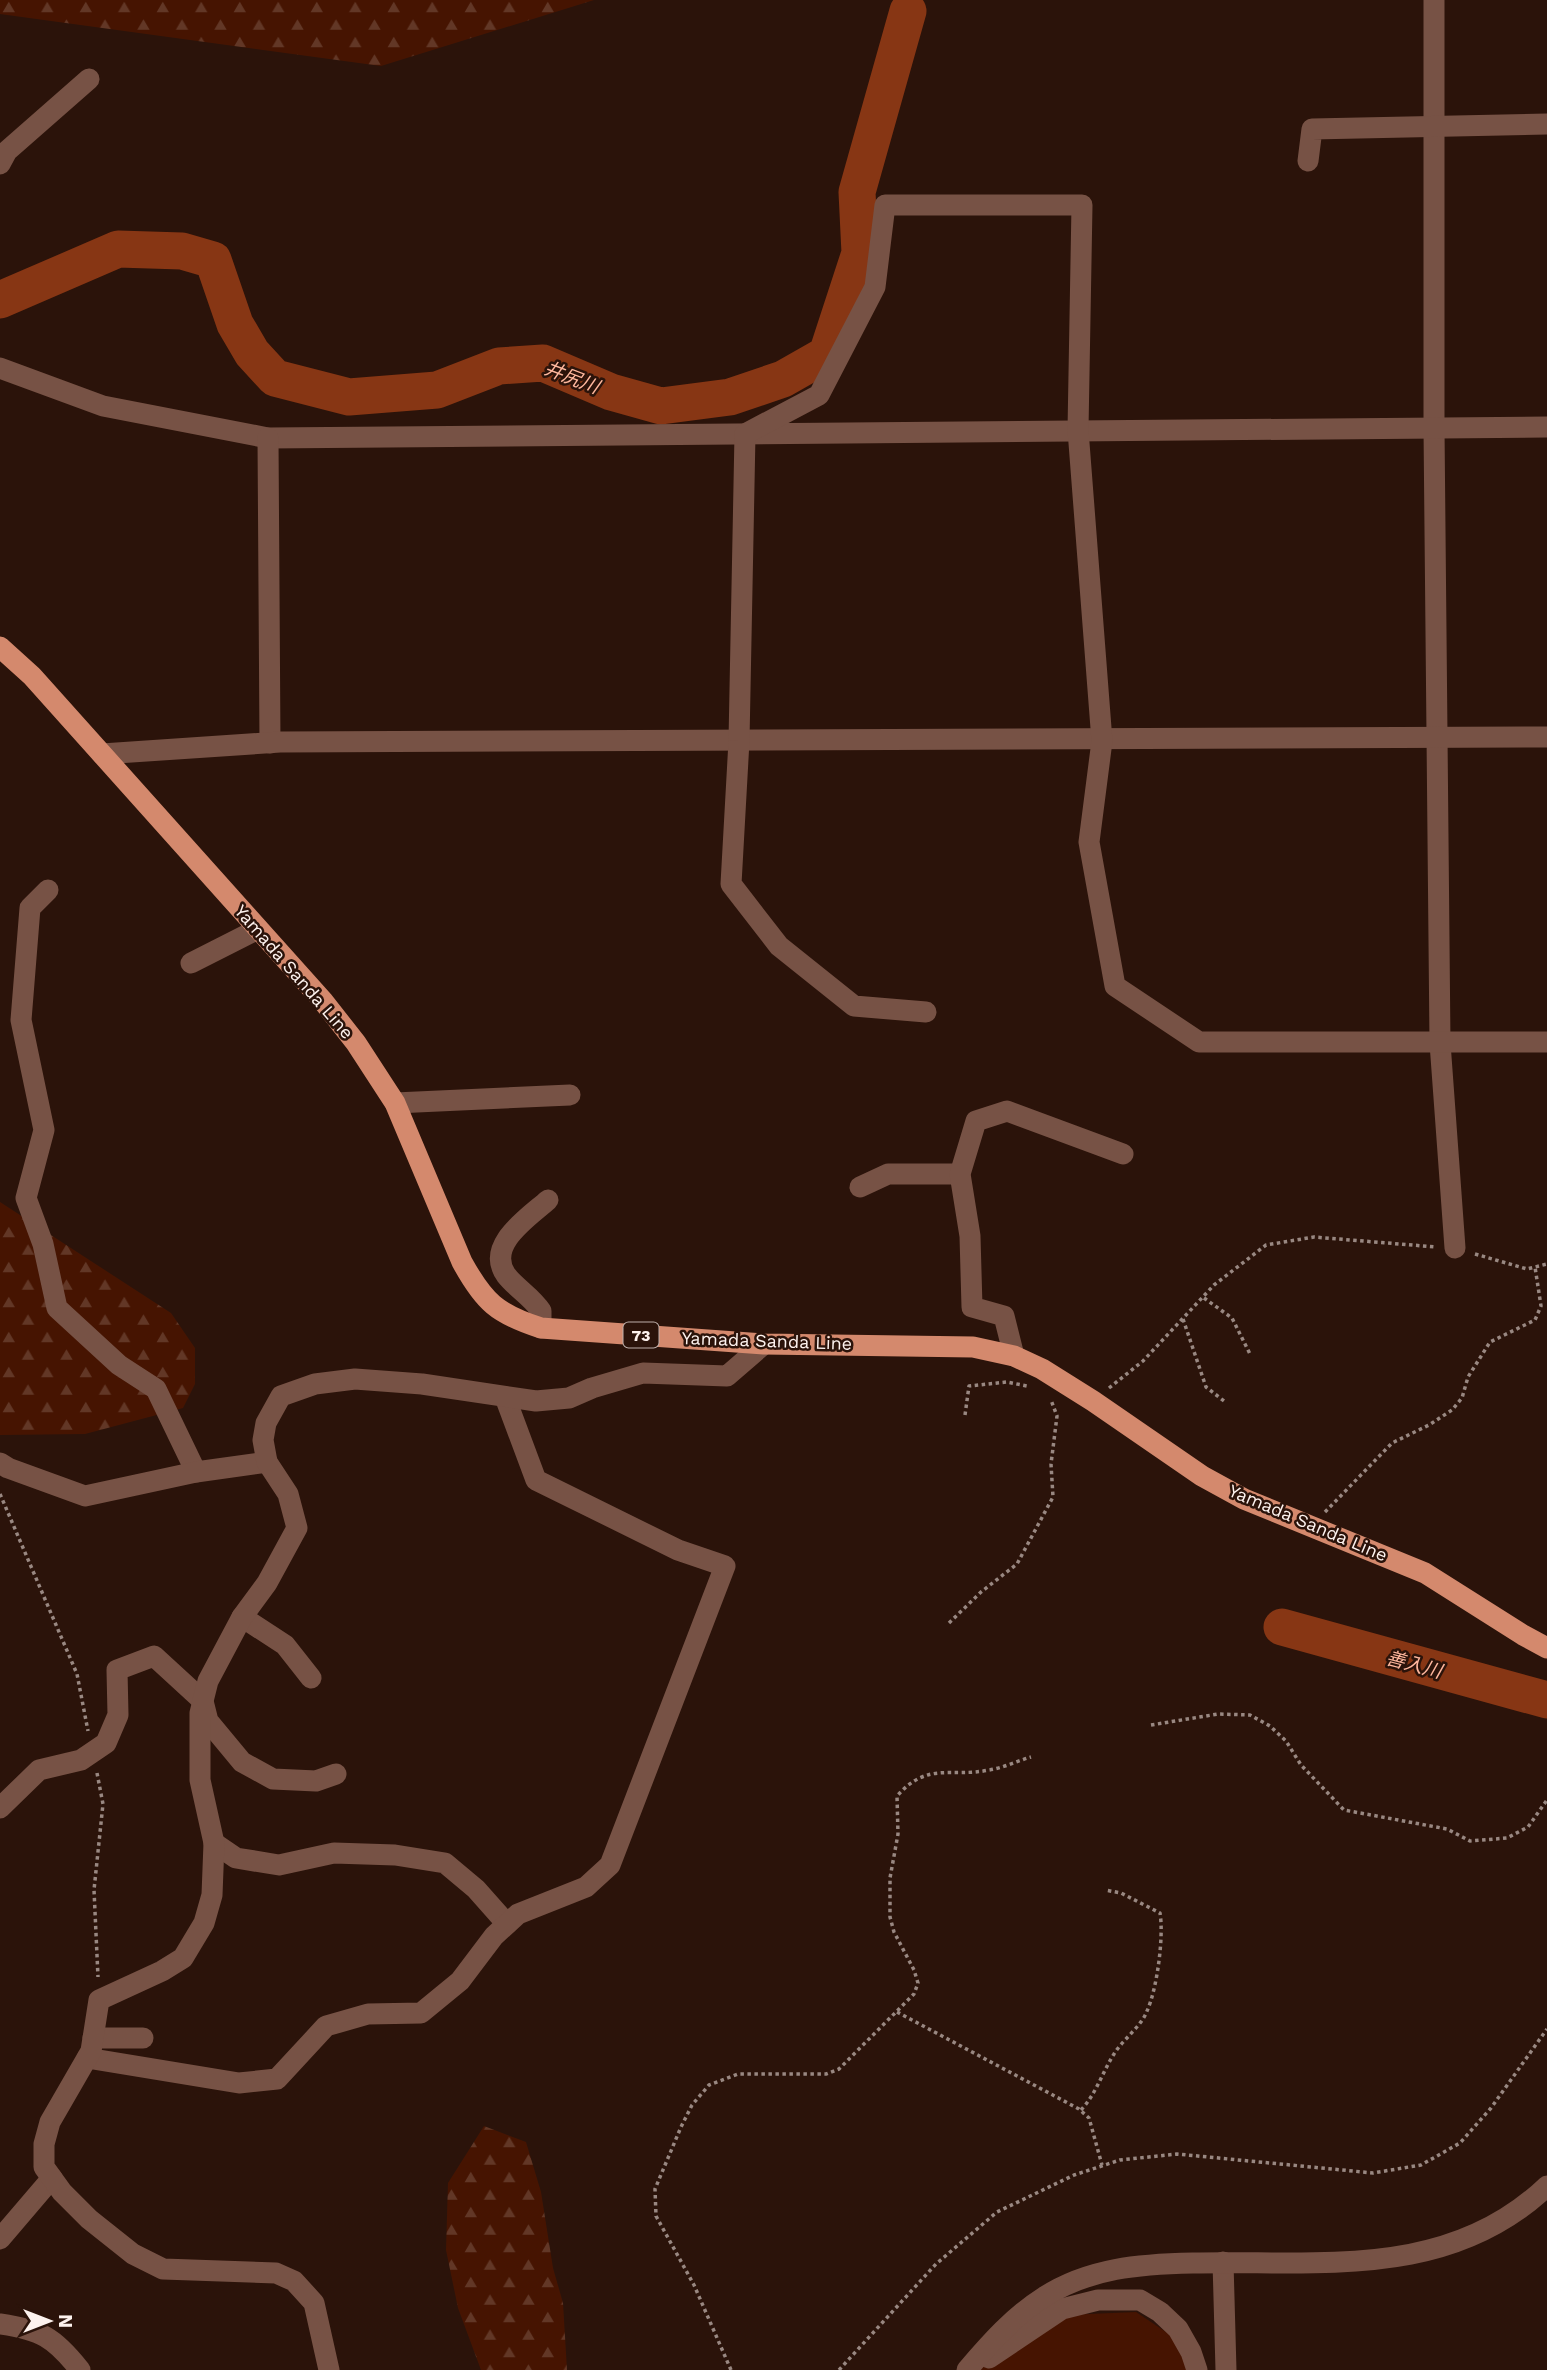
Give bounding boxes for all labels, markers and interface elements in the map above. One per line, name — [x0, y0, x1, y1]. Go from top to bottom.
water label: 井尻川 — [541, 357, 604, 399]
street label: Yamada Sanda Line — [231, 900, 358, 1043]
road number: 73 — [624, 1322, 658, 1348]
street label: Yamada Sanda Line — [681, 1327, 853, 1354]
street label: Yamada Sanda Line — [1226, 1480, 1391, 1566]
water label: 善入川 — [1383, 1646, 1446, 1683]
north arrow — [14, 2286, 84, 2356]
text: N — [54, 2314, 77, 2328]

